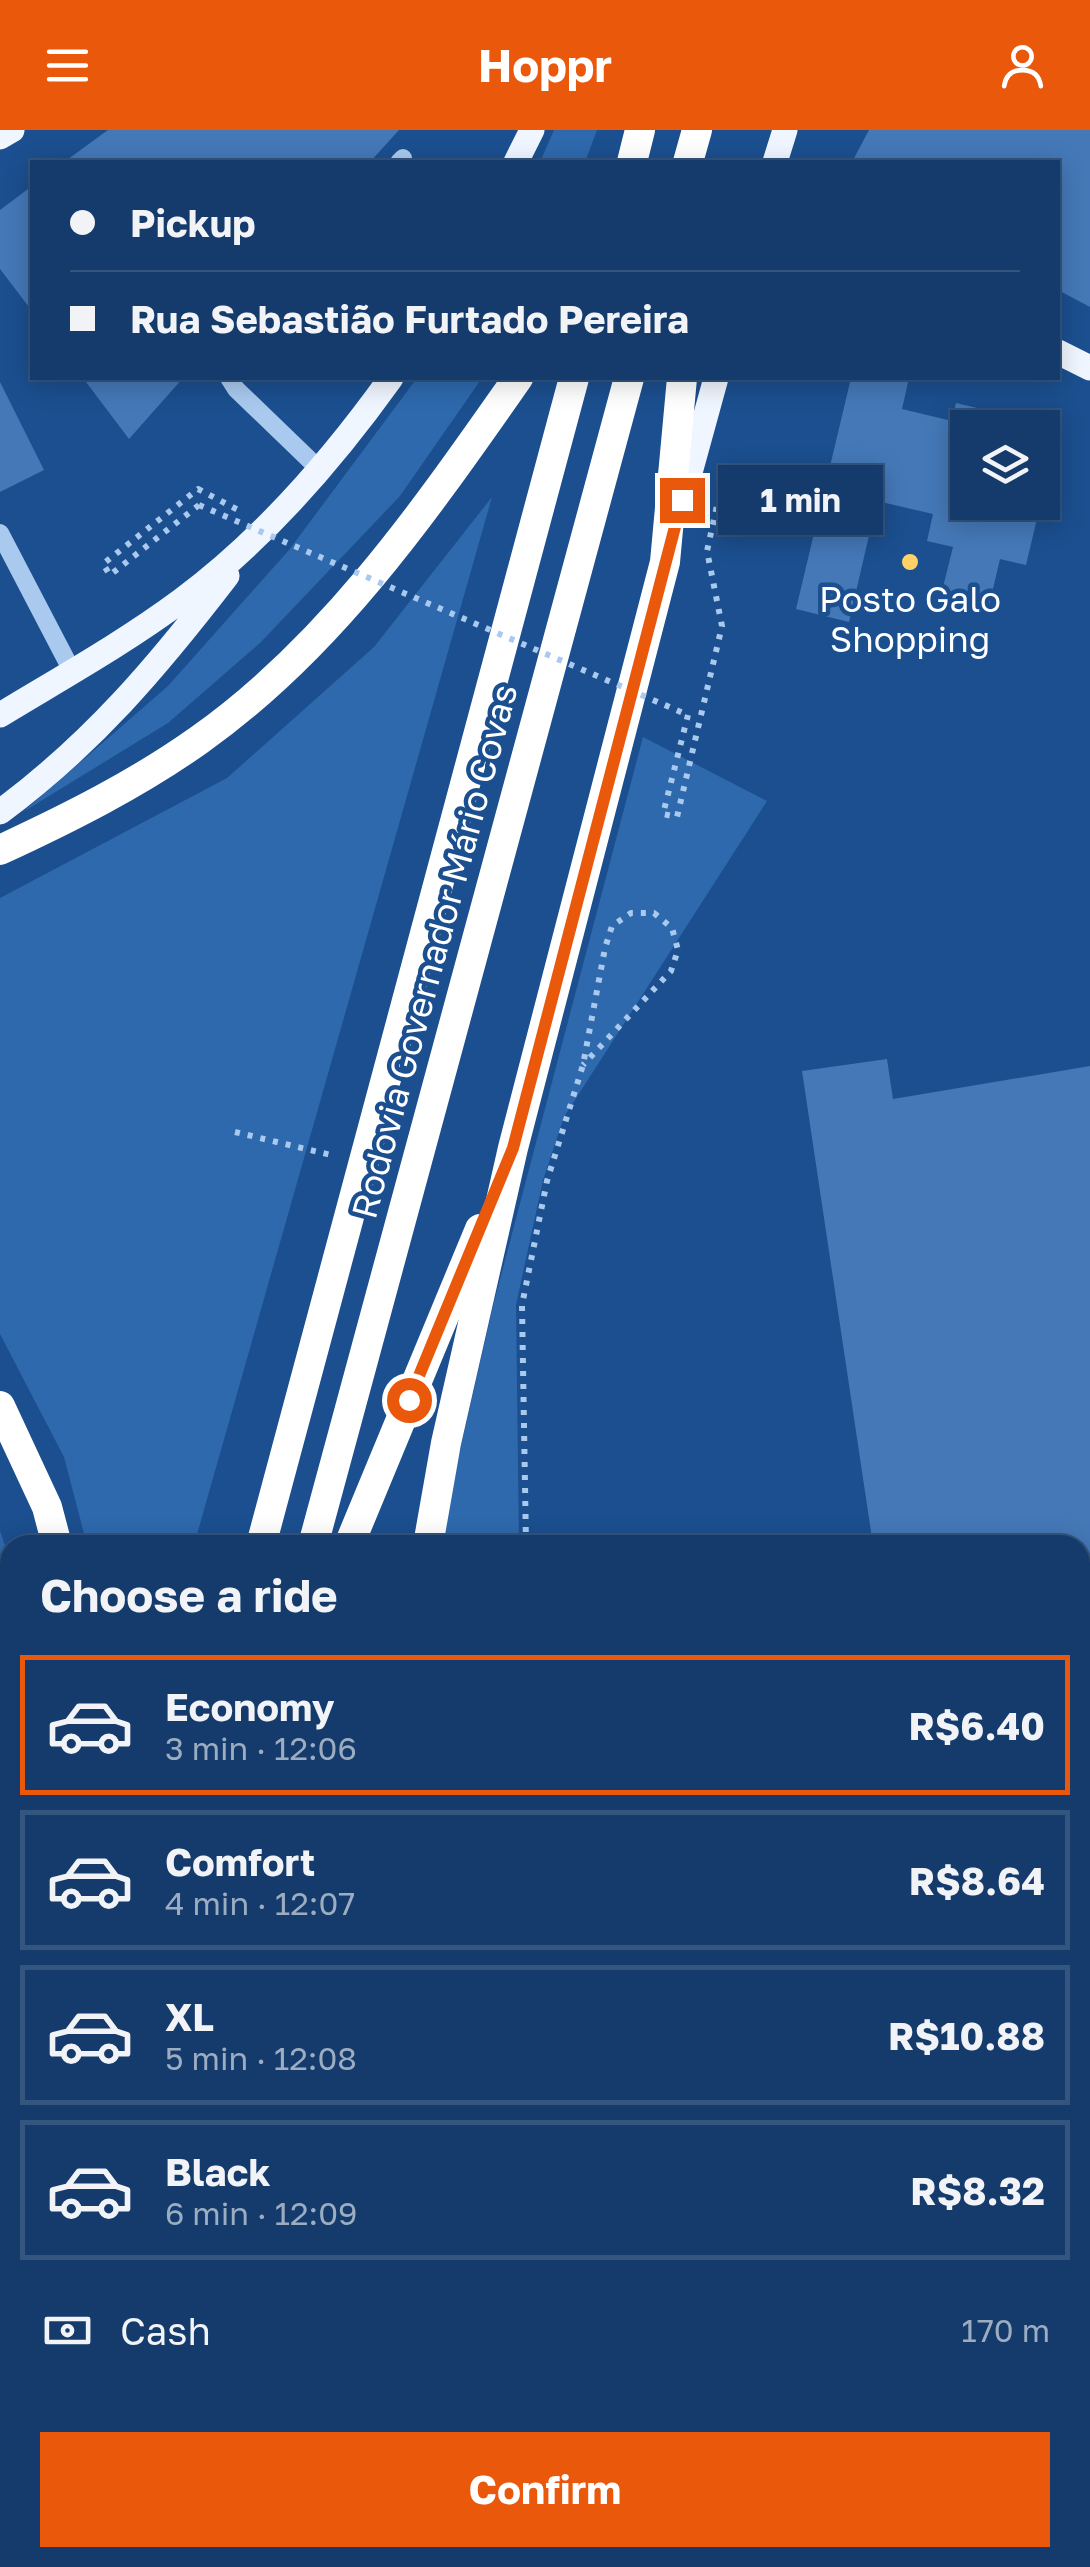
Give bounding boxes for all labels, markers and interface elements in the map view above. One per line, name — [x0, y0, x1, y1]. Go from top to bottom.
icon: menu — [40, 38, 95, 93]
text: Hoppr — [478, 38, 612, 92]
icon: person — [995, 38, 1050, 93]
text: Pickup — [130, 200, 256, 245]
text: Rua Sebastião Furtado Pereira — [130, 296, 689, 341]
map controls — [950, 410, 1060, 520]
button: layers — [950, 410, 1060, 520]
callout: 1 min — [717, 465, 882, 535]
route end — [660, 478, 705, 523]
text: 1 min — [760, 481, 841, 519]
marker: Posto Galo Shopping — [899, 551, 921, 573]
place label: Posto Galo Shopping — [819, 578, 1001, 660]
street label: Rodovia Governador Mário Covas — [342, 679, 526, 1223]
route start — [387, 1378, 432, 1423]
text: Choose a ride — [40, 1568, 338, 1622]
icon: car — [45, 1680, 135, 1770]
text: Economy — [165, 1684, 334, 1729]
text: R$6.40 — [908, 1703, 1045, 1748]
text: 3 min · 12:06 — [165, 1729, 357, 1767]
icon: car — [45, 1835, 135, 1925]
text: Comfort — [165, 1839, 315, 1884]
text: R$8.64 — [909, 1858, 1045, 1903]
text: 4 min · 12:07 — [165, 1884, 355, 1922]
icon: car — [45, 1990, 135, 2080]
text: XL — [165, 1994, 214, 2039]
text: R$10.88 — [888, 2013, 1045, 2058]
text: 5 min · 12:08 — [165, 2039, 357, 2077]
icon: car — [45, 2145, 135, 2235]
text: Black — [165, 2149, 270, 2194]
text: R$8.32 — [910, 2168, 1045, 2213]
text: 6 min · 12:09 — [165, 2194, 357, 2232]
icon: cash — [40, 2303, 95, 2358]
text: Cash — [120, 2308, 211, 2353]
text: 170 m — [961, 2311, 1050, 2349]
button: Confirm — [40, 2432, 1050, 2547]

